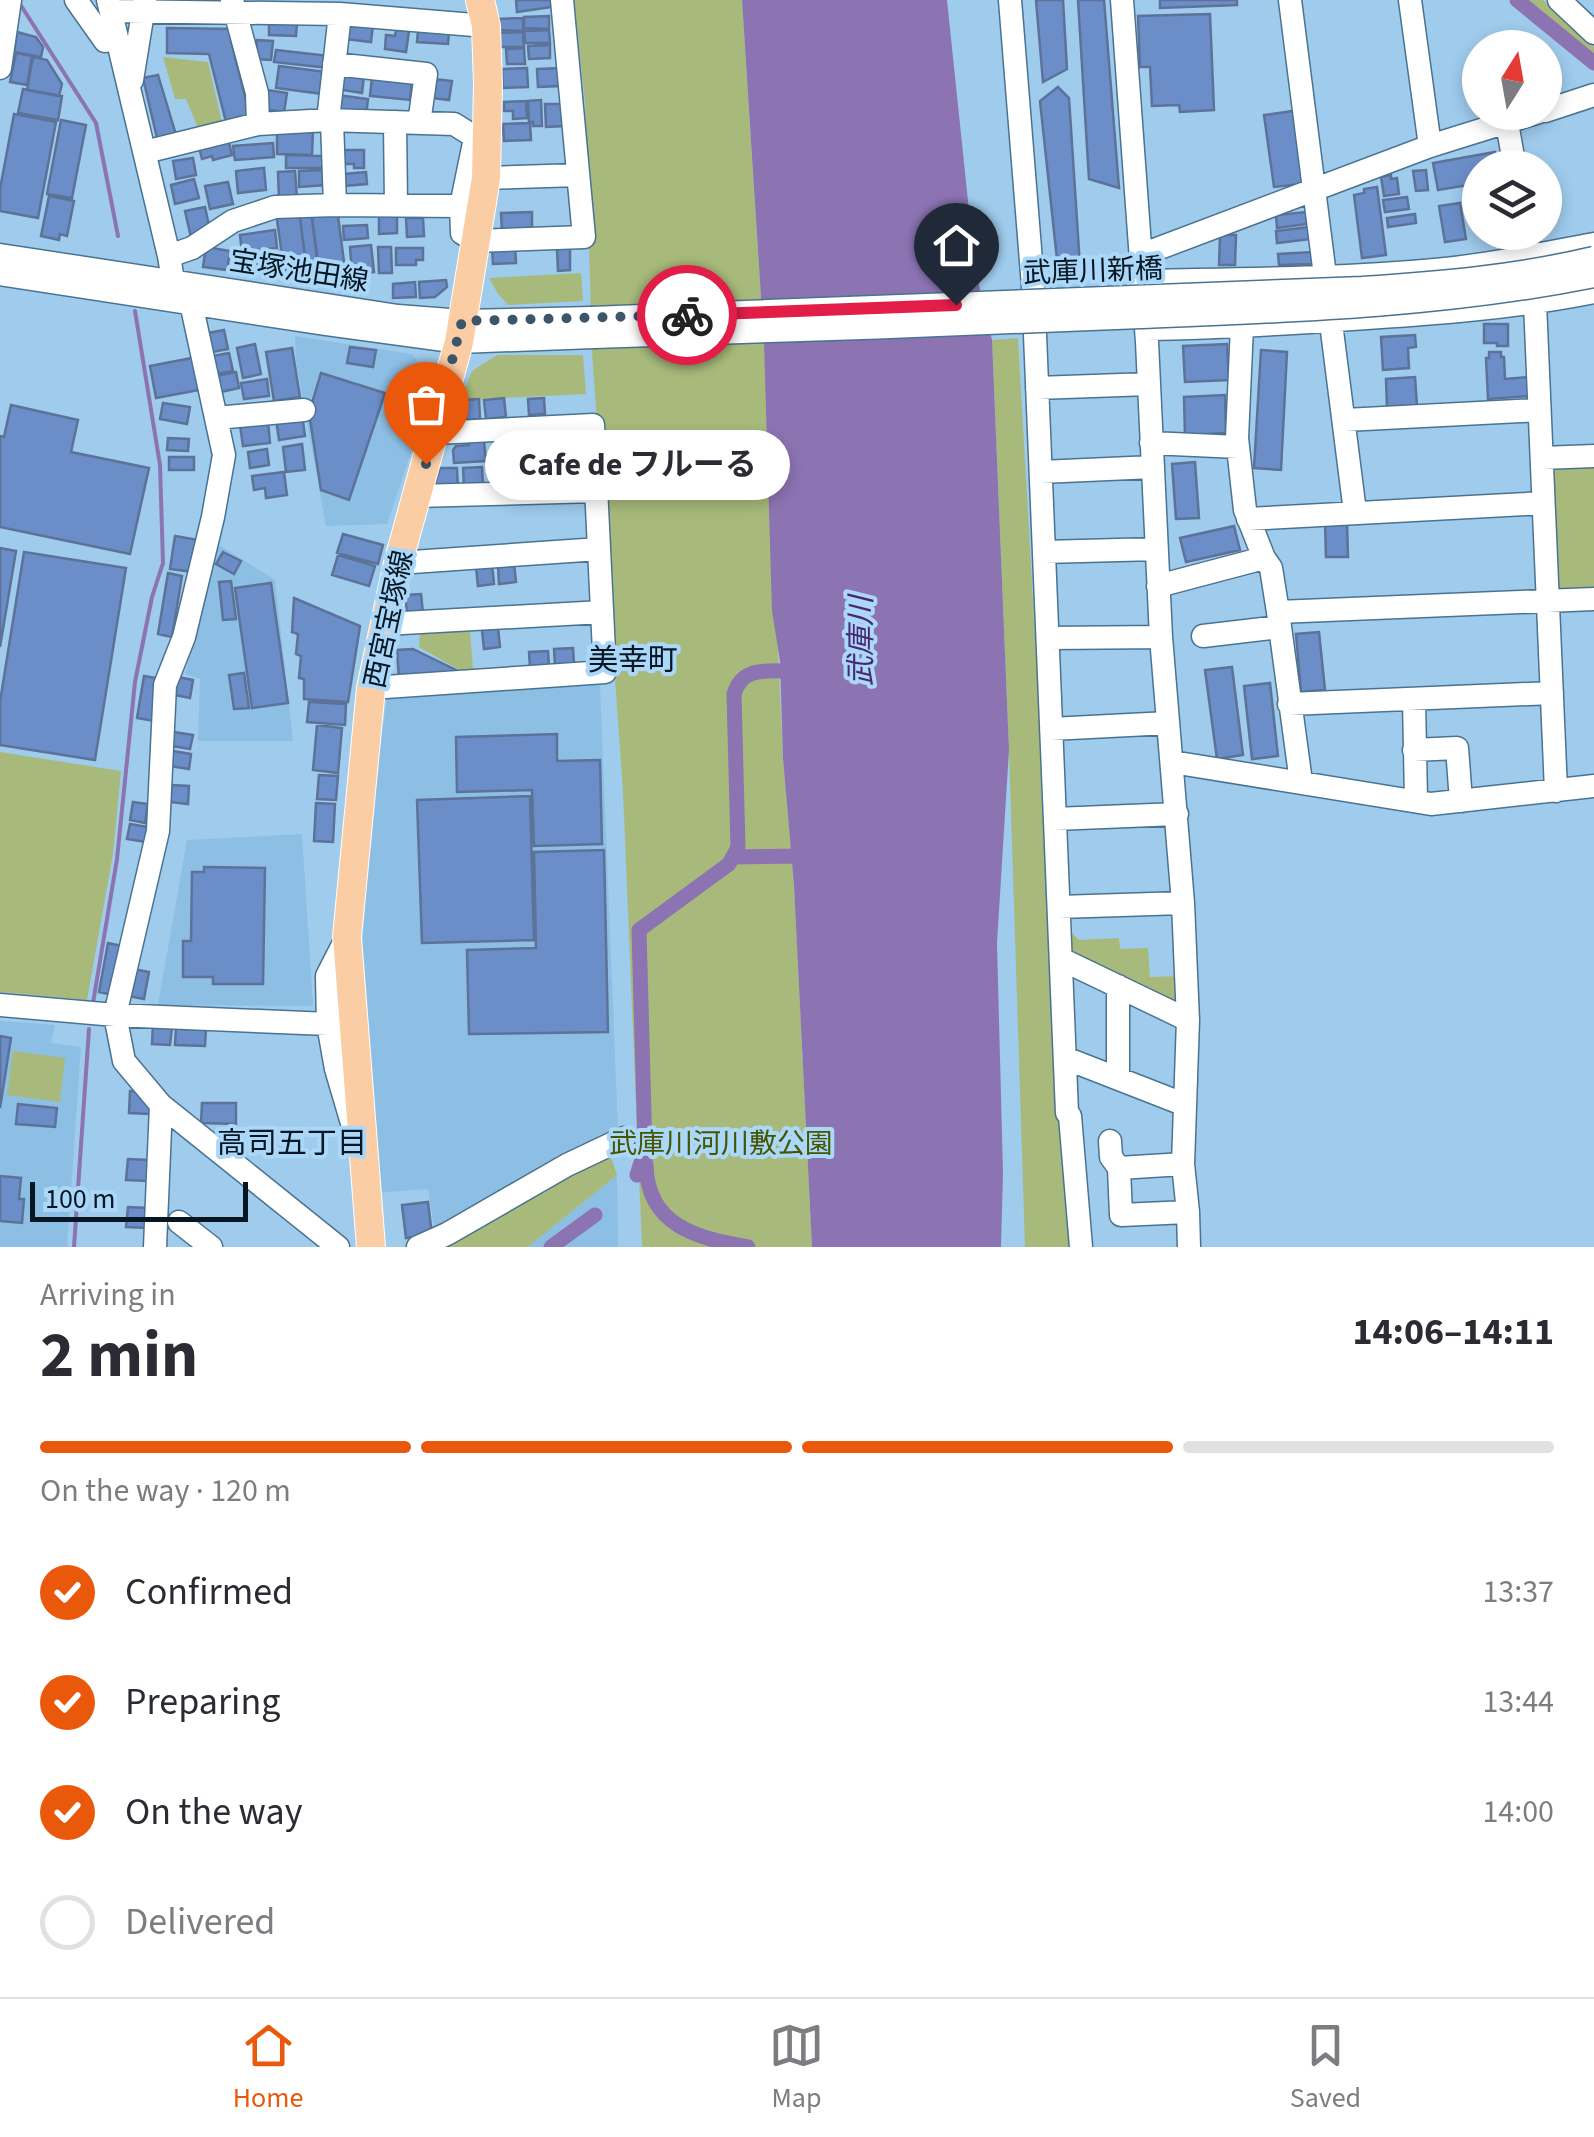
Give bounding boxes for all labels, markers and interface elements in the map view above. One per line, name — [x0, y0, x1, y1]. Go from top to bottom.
north arrow — [1462, 30, 1562, 130]
map controls — [1462, 30, 1562, 250]
button: layers — [1462, 150, 1562, 250]
pin — [914, 203, 999, 306]
icon: home — [929, 218, 984, 273]
street label: 宝塚池田線 — [227, 240, 371, 302]
street label: 武庫川新橋 — [1022, 249, 1164, 293]
courier — [637, 265, 737, 365]
icon: bike — [660, 288, 715, 343]
pin — [384, 362, 469, 465]
icon: bag — [399, 377, 454, 432]
callout: Cafe de フルーる — [486, 429, 791, 499]
text: Cafe de フルーる — [518, 442, 757, 488]
street label: 西宮宝塚線 — [355, 547, 423, 692]
water label: 武庫川 — [840, 593, 883, 686]
district label: 美幸町 — [588, 639, 678, 682]
district label: 高司五丁目 — [217, 1122, 367, 1165]
park label: 武庫川河川敷公園 — [609, 1124, 833, 1164]
scale bar — [30, 1177, 248, 1222]
text: 100 m — [45, 1179, 116, 1219]
text: Arriving in — [40, 1272, 176, 1318]
text: 14:06–14:11 — [1352, 1305, 1554, 1359]
text: 2 min — [40, 1309, 198, 1402]
text: On the way · 120 m — [40, 1468, 291, 1514]
icon: check — [40, 1565, 95, 1620]
text: Confirmed — [125, 1565, 293, 1619]
text: 13:37 — [1482, 1569, 1554, 1615]
icon: check — [40, 1675, 95, 1730]
text: Preparing — [125, 1675, 280, 1729]
text: 13:44 — [1482, 1679, 1554, 1725]
icon: check — [40, 1785, 95, 1840]
text: On the way — [125, 1785, 302, 1839]
text: 14:00 — [1482, 1789, 1554, 1835]
text: Delivered — [125, 1895, 275, 1949]
tab: Home — [233, 2018, 303, 2118]
tab: Map — [769, 2018, 824, 2118]
tab: Saved — [1290, 2018, 1361, 2118]

